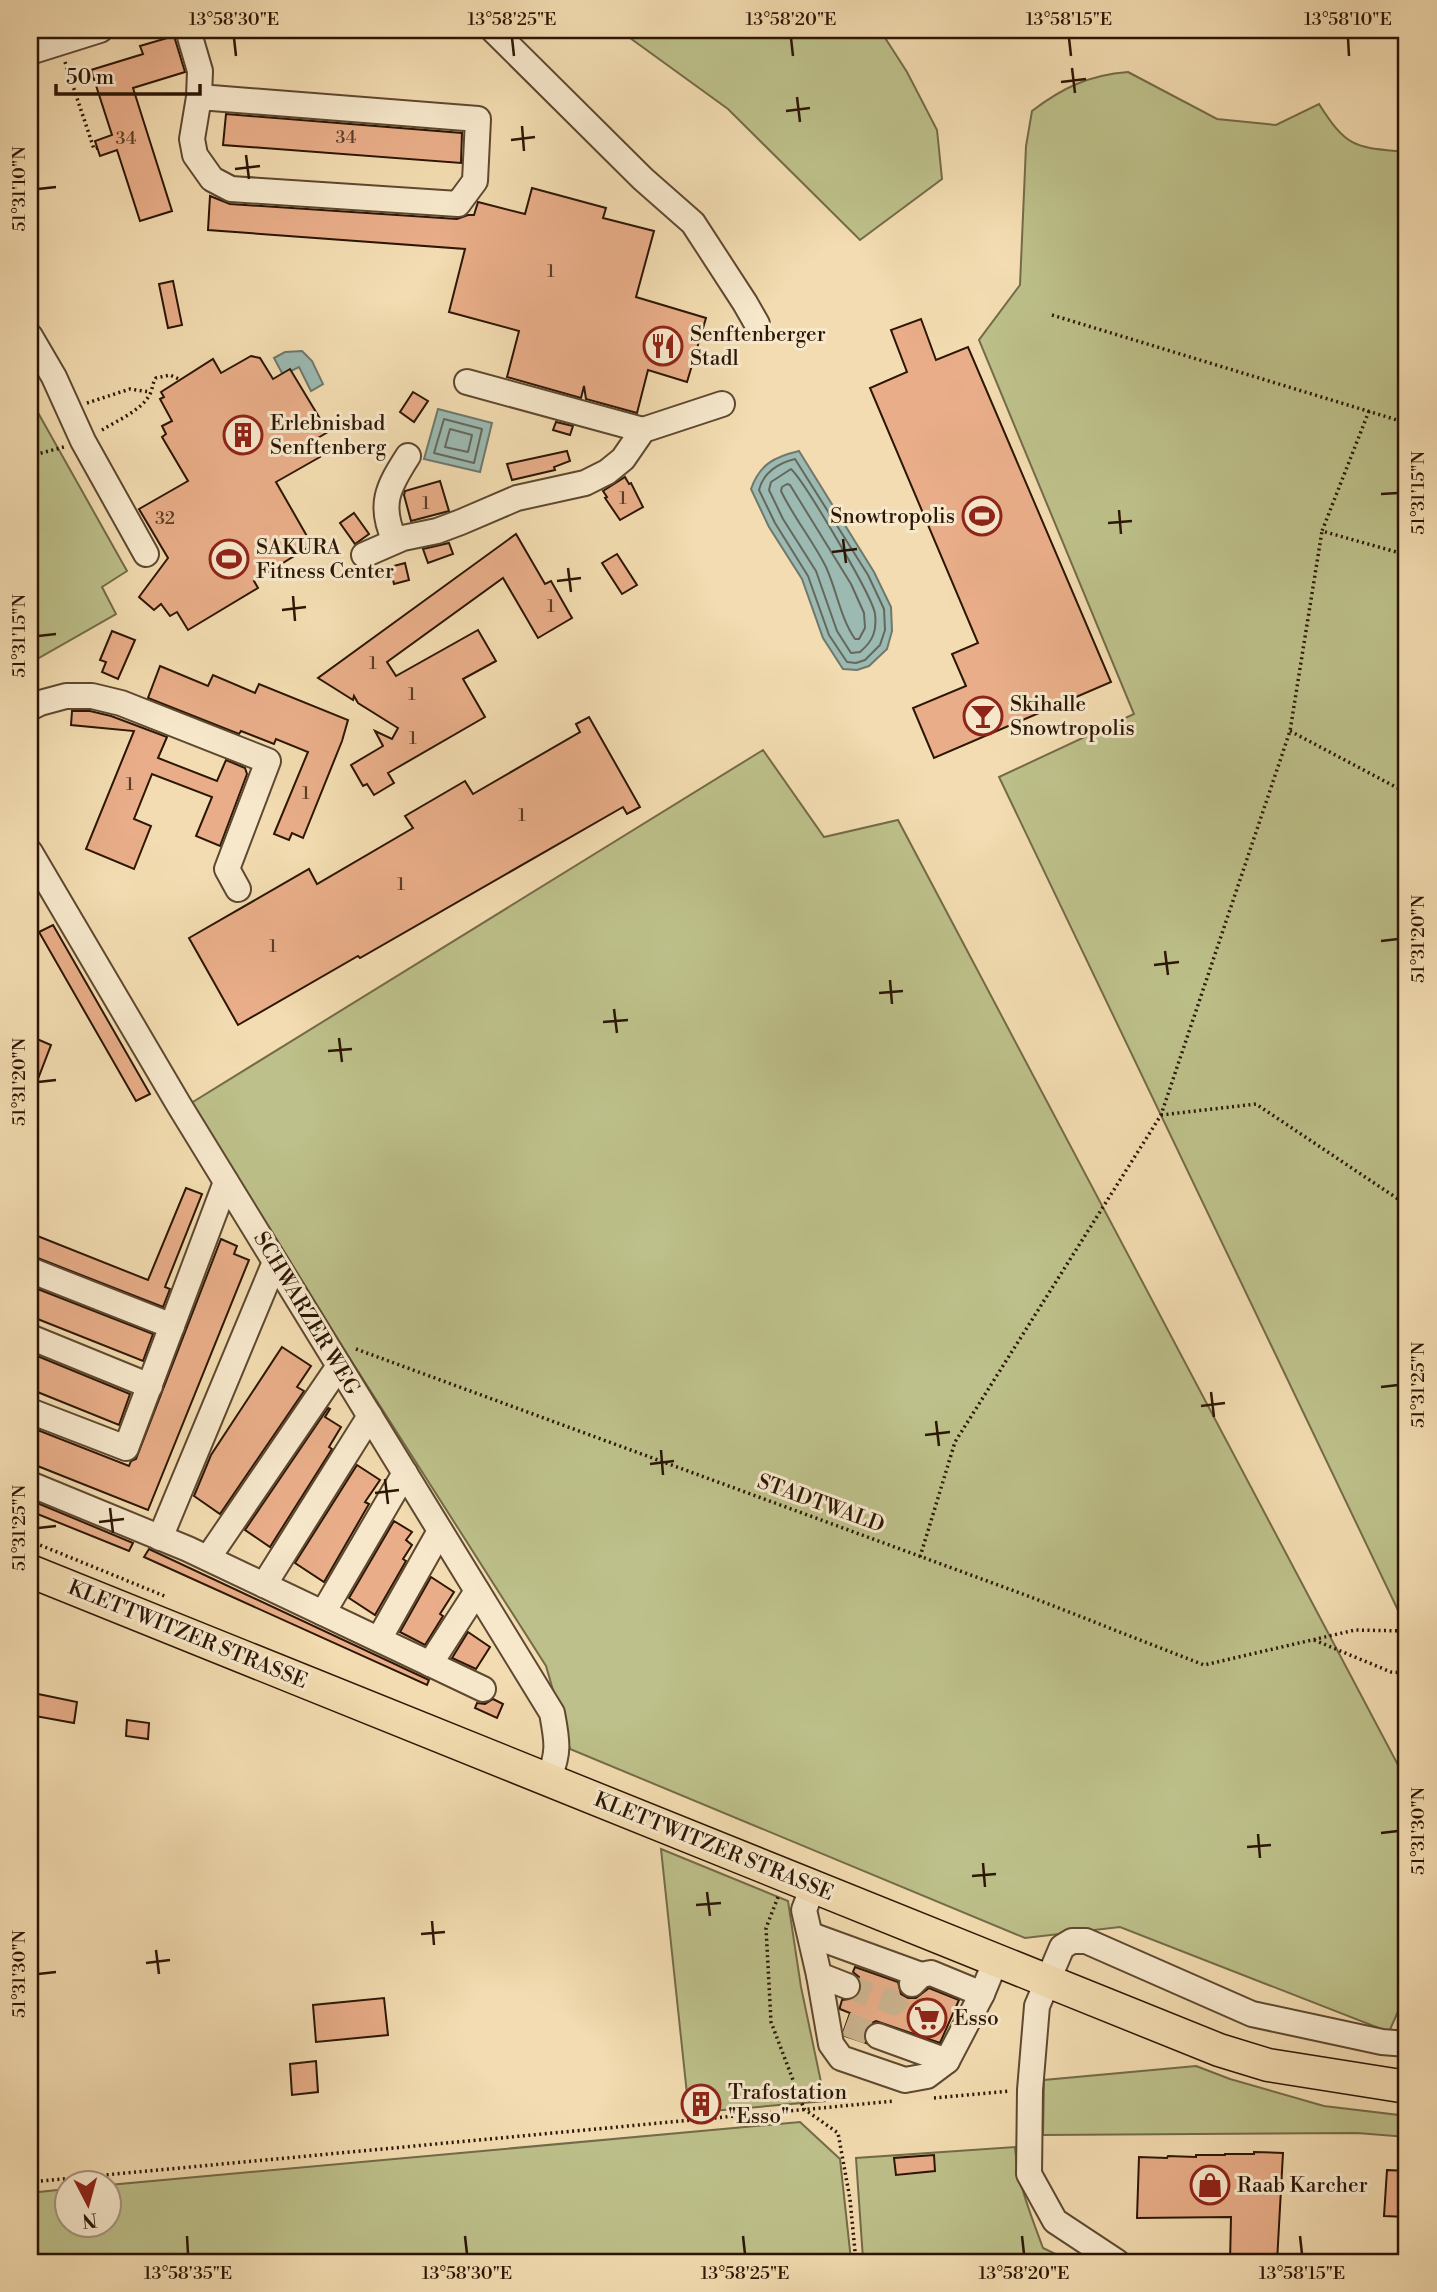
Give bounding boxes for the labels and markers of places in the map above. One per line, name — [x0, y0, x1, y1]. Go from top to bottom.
place label: Senftenberger Stadl — [690, 322, 826, 372]
restaurant icon: Senftenberger Stadl — [642, 325, 684, 367]
place label: Erlebnisbad Senftenberg — [270, 411, 386, 461]
building icon: Erlebnisbad Senftenberg — [222, 414, 264, 456]
sports icon: Snowtropolis — [961, 495, 1003, 537]
place label: Snowtropolis — [830, 504, 955, 530]
place label: SAKURA Fitness Center — [256, 535, 394, 585]
sports icon: SAKURA Fitness Center — [208, 538, 250, 580]
place label: Skihalle Snowtropolis — [1010, 692, 1135, 742]
bar icon: Skihalle Snowtropolis — [962, 695, 1004, 737]
supermarket icon: Esso — [906, 1997, 948, 2039]
place label: Esso — [954, 2006, 999, 2032]
place label: Trafostation "Esso" — [728, 2080, 847, 2130]
building icon: Trafostation "Esso" — [680, 2083, 722, 2125]
shop icon: Raab Karcher — [1189, 2164, 1231, 2206]
place label: Raab Karcher — [1237, 2173, 1368, 2199]

